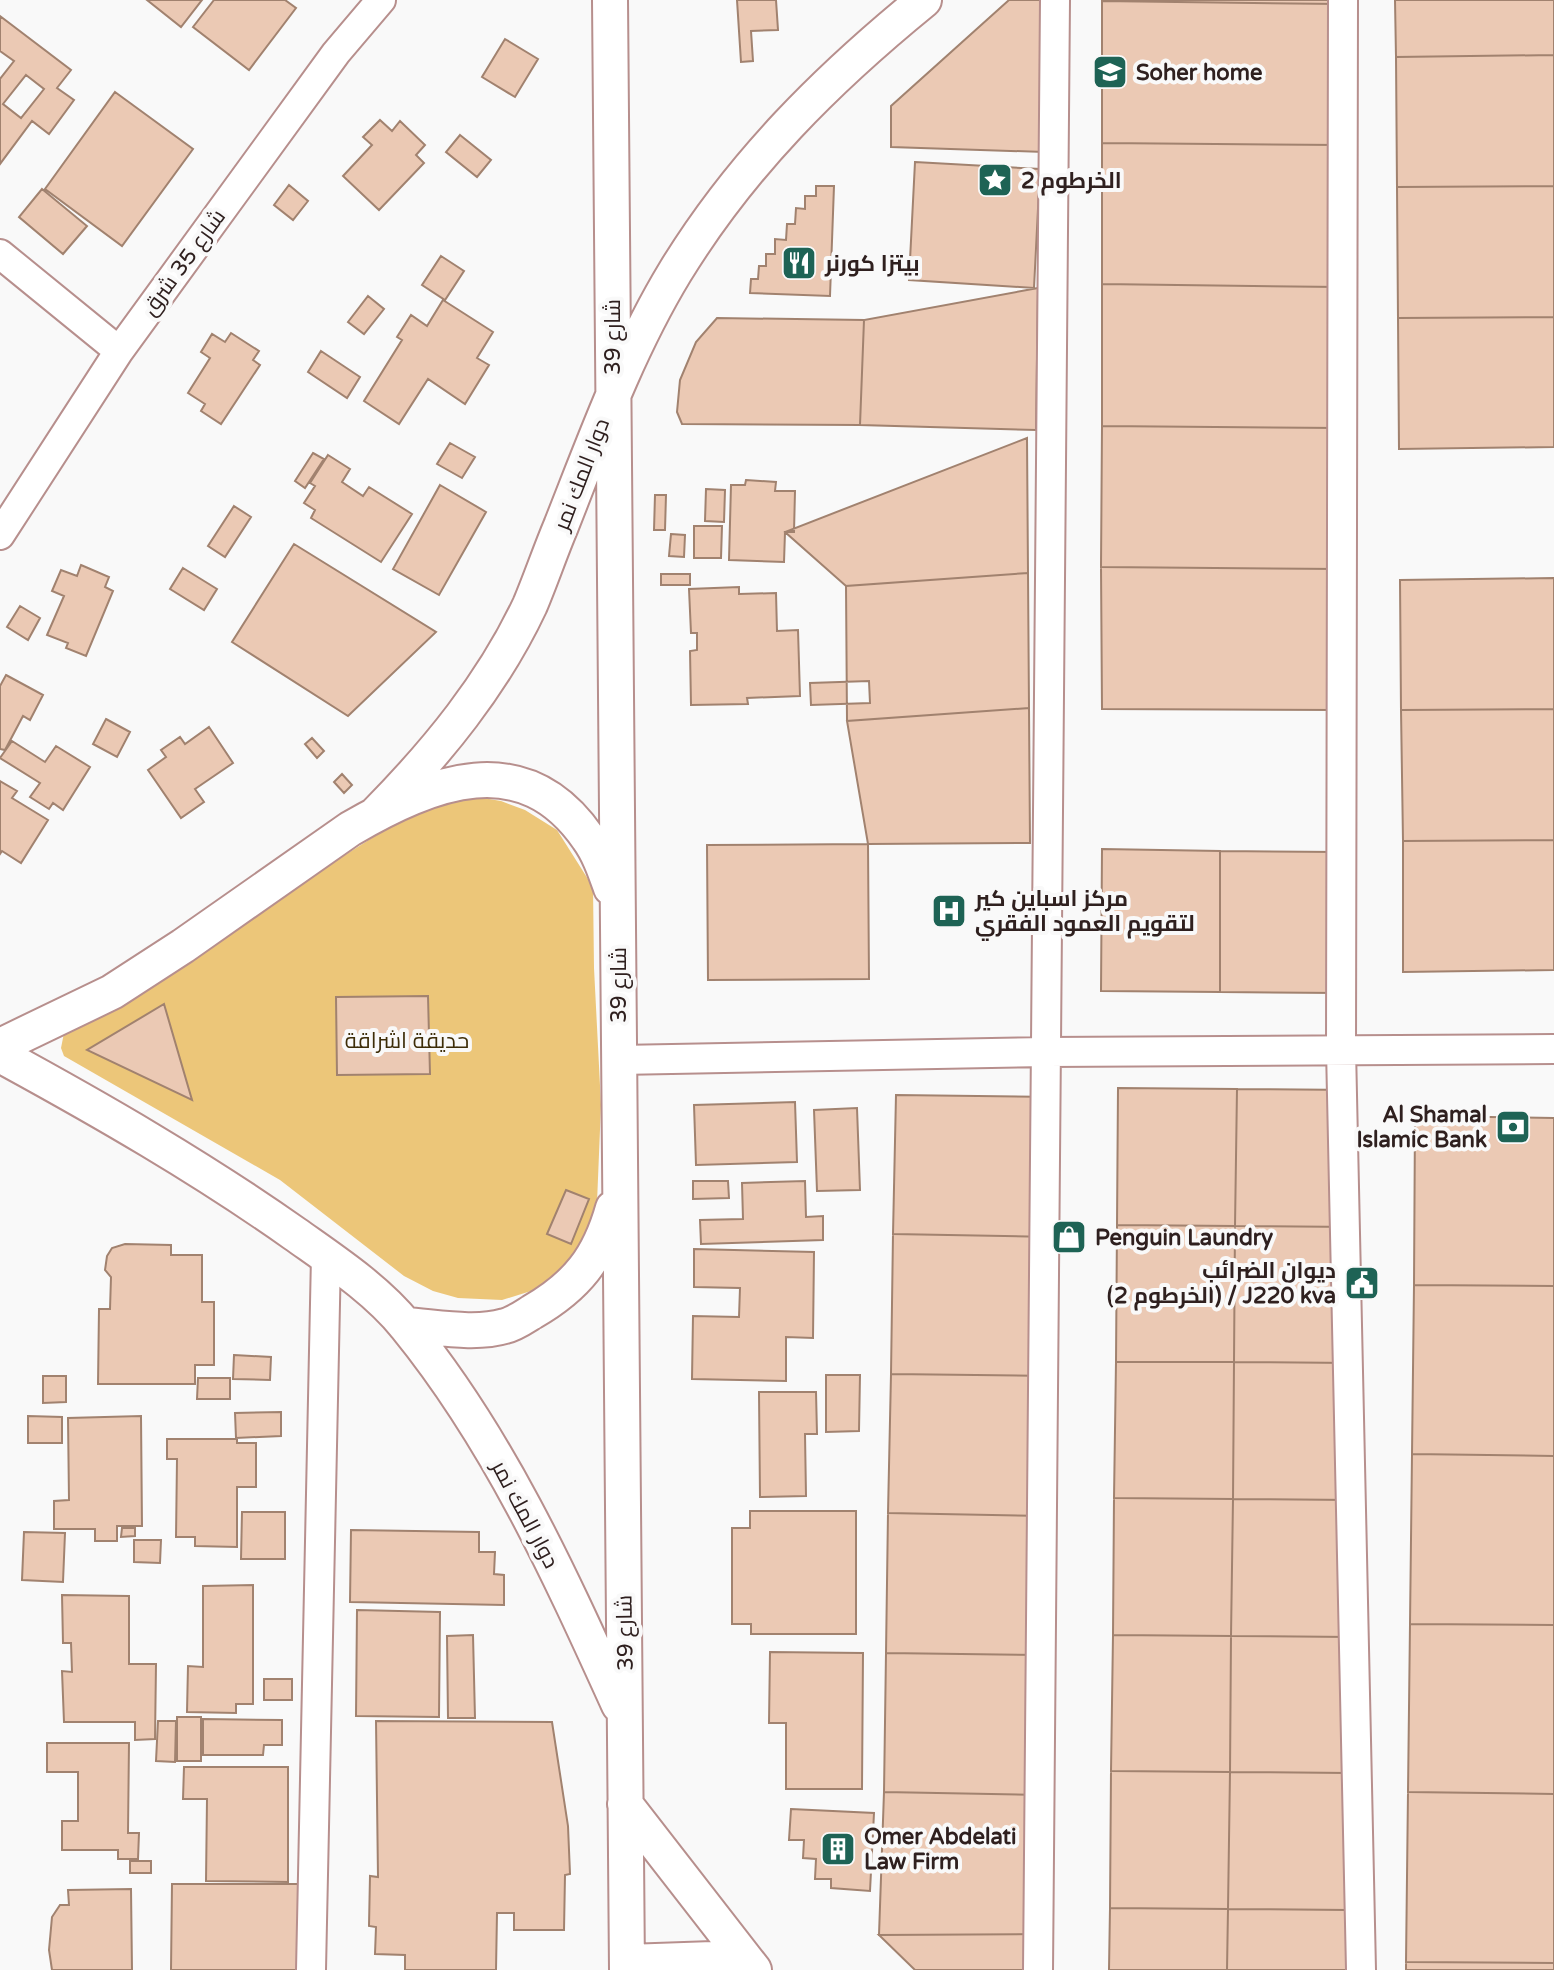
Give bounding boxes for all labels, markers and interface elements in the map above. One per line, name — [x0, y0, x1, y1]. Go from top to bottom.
school or university icon: Soher home — [1091, 53, 1129, 91]
place label: Soher home — [1136, 60, 1262, 86]
place icon: الخرطوم 2 — [976, 161, 1014, 199]
place label: الخرطوم 2 — [1021, 168, 1122, 196]
street label: شارع 35 شرق — [137, 204, 232, 321]
restaurant icon: بيتزا كورنر — [780, 244, 818, 282]
place label: بيتزا كورنر — [824, 251, 920, 277]
street label: شارع 39 — [600, 299, 627, 375]
street label: دوار المك نمر — [548, 415, 615, 536]
place label: مركز اسباين كير لتقويم العمود الفقري — [974, 886, 1195, 941]
hospital icon: مركز اسباين كير لتقويم العمود الفقري — [930, 892, 968, 930]
street label: شارع 39 — [606, 947, 633, 1023]
park label: حديقة اشراقة — [345, 1028, 469, 1054]
place label: Al Shamal Islamic Bank — [1356, 1102, 1487, 1153]
bank icon: Al Shamal Islamic Bank — [1494, 1108, 1532, 1146]
shop icon: Penguin Laundry — [1050, 1218, 1088, 1256]
place label: Penguin Laundry — [1095, 1225, 1273, 1251]
place label: ديوان الضرائب (الخرطوم 2) / J220 kva — [1107, 1258, 1336, 1311]
public building icon: ديوان الضرائب (الخرطوم 2) / J220 kva — [1343, 1264, 1381, 1302]
street label: دوار المك نمر — [485, 1455, 564, 1573]
street label: شارع 39 — [611, 1595, 640, 1671]
place label: Omer Abdelati Law Firm — [864, 1824, 1016, 1875]
building icon: Omer Abdelati Law Firm — [819, 1830, 857, 1868]

